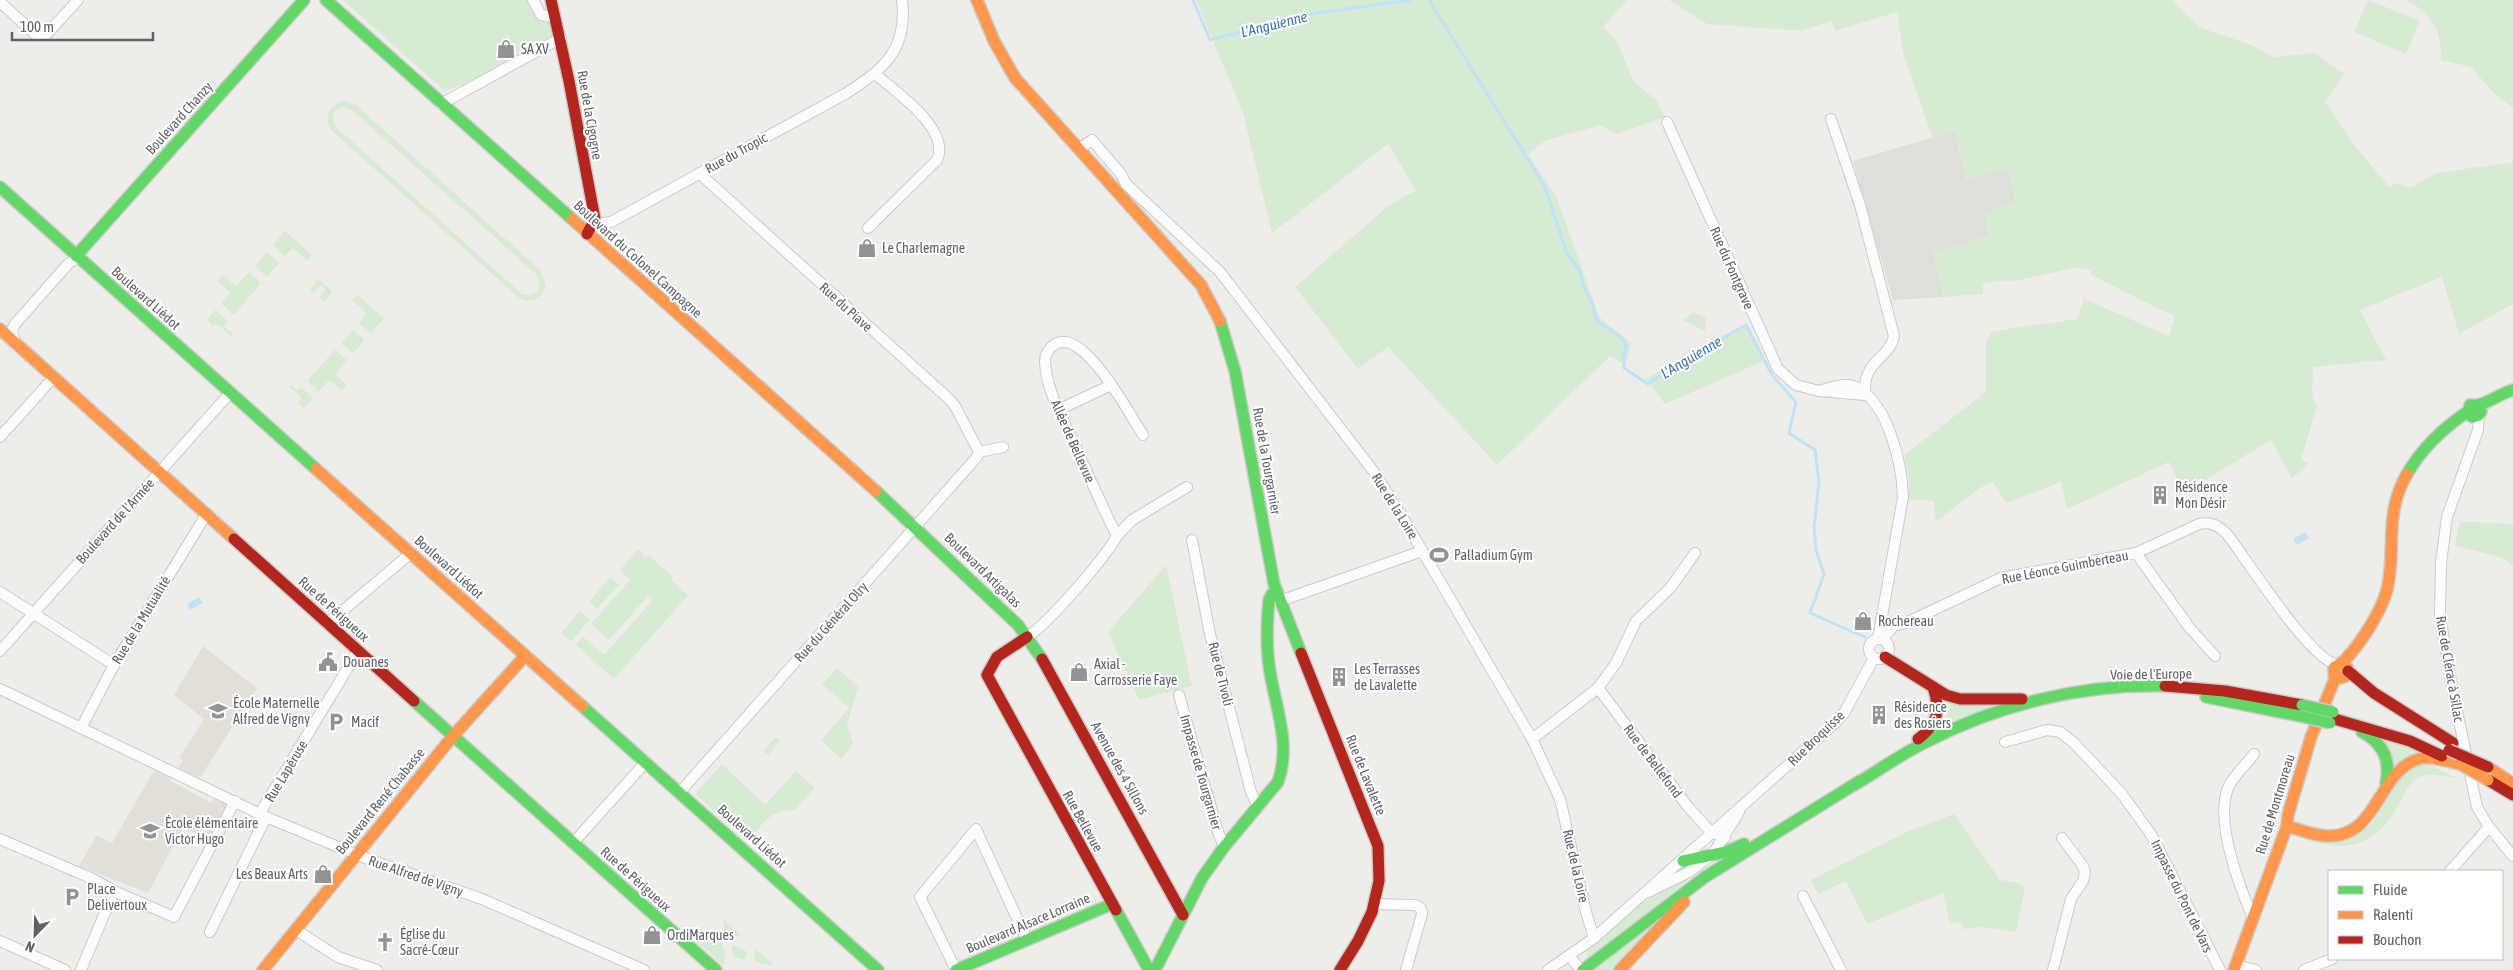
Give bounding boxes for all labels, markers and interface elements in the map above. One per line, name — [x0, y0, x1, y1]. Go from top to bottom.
water label: L'Anguienne — [1239, 7, 1309, 40]
scale bar — [12, 10, 154, 42]
text: 100 m — [20, 18, 54, 35]
shop icon: SA XV — [495, 38, 517, 60]
place label: SA XV — [521, 41, 549, 57]
street label: Rue de la Cigogne — [574, 69, 606, 161]
street label: Boulevard Chanzy — [142, 78, 216, 157]
street label: Rue du Tropic — [702, 129, 771, 177]
street label: Boulevard du Colonel Campagne — [571, 197, 705, 321]
street label: Rue du Fontgrave — [1707, 224, 1757, 312]
shop icon: Le Charlemagne — [856, 237, 878, 259]
place label: Le Charlemagne — [882, 240, 965, 256]
street label: Boulevard Liédot — [108, 263, 184, 333]
street label: Rue du Piave — [816, 279, 876, 335]
water label: L'Anguienne — [1657, 332, 1725, 382]
street label: Allée de Bellevue — [1048, 397, 1098, 485]
street label: Rue de la Tourgarnier — [1250, 406, 1284, 517]
street label: Rue de la Loire — [1368, 470, 1422, 542]
street label: Boulevard de l'Armée — [73, 475, 157, 567]
place label: Résidence Mon Désir — [2175, 479, 2228, 511]
building icon: Résidence Mon Désir — [2149, 484, 2171, 506]
street label: Boulevard Artigalas — [941, 529, 1025, 611]
street label: Boulevard Liédot — [411, 532, 487, 602]
sports icon: Palladium Gym — [1428, 544, 1450, 566]
place label: Palladium Gym — [1454, 547, 1533, 563]
street label: Rue Léonce Guimberteau — [2000, 547, 2130, 587]
street label: Rue de la Mutualité — [108, 573, 174, 667]
street label: Rue de Périgueux — [296, 573, 373, 645]
street label: Rue du Général Olry — [791, 579, 871, 665]
shop icon: Rochereau — [1852, 610, 1874, 632]
place label: Rochereau — [1878, 613, 1934, 629]
street label: Rue de Clérac à Sillac — [2433, 615, 2467, 724]
street label: Rue de Tivoli — [1205, 640, 1237, 708]
public building icon: Douanes — [317, 651, 339, 673]
place label: Douanes — [343, 654, 389, 670]
place label: Axial - Carrosserie Faye — [1094, 656, 1177, 688]
shop icon: Axial - Carrosserie Faye — [1068, 661, 1090, 683]
place label: Les Terrasses de Lavalette — [1354, 661, 1420, 693]
street label: Voie de l'Europe — [2110, 665, 2192, 683]
building icon: Les Terrasses de Lavalette — [1328, 666, 1350, 688]
place label: École Maternelle Alfred de Vigny — [233, 695, 320, 727]
place label: Résidence des Rosiers — [1894, 699, 1951, 731]
school or university icon: École Maternelle Alfred de Vigny — [207, 700, 229, 722]
building icon: Résidence des Rosiers — [1868, 704, 1890, 726]
street label: Rue Broquisse — [1784, 707, 1848, 769]
parking icon: Macif — [325, 711, 347, 733]
street label: Impasse de Tourgarnier — [1177, 713, 1225, 832]
place label: Macif — [351, 714, 379, 730]
street label: Avenue des 4 Sillons — [1088, 719, 1152, 817]
street label: Rue de Bellefond — [1620, 721, 1686, 801]
street label: Rue de Lavalette — [1343, 732, 1389, 818]
street label: Rue Lapéruse — [261, 737, 311, 805]
street label: Boulevard René Chabasse — [332, 745, 428, 857]
street label: Rue de Montmoreau — [2252, 752, 2298, 856]
street label: Rue Bellevue — [1060, 788, 1106, 854]
street label: Boulevard Liédot — [714, 801, 790, 871]
place label: École élémentaire Victor Hugo — [165, 815, 258, 847]
school or university icon: École élémentaire Victor Hugo — [139, 820, 161, 842]
street label: Rue de la Loire — [1560, 828, 1592, 904]
street label: Impasse du Pont de Vars — [2148, 837, 2216, 955]
street label: Rue de Périgueux — [598, 843, 675, 915]
street label: Rue Alfred de Vigny — [367, 852, 466, 900]
shop icon: Les Beaux Arts — [312, 863, 334, 885]
place label: Les Beaux Arts — [236, 866, 308, 882]
legend — [2328, 870, 2503, 960]
place label: Place Delivertoux — [87, 881, 147, 913]
text: Fluide — [2373, 881, 2408, 898]
parking icon: Place Delivertoux — [61, 886, 83, 908]
street label: Boulevard Alsace Lorraine — [964, 890, 1092, 956]
text: Ralenti — [2373, 906, 2413, 923]
north arrow — [10, 910, 60, 960]
shop icon: OrdiMarques — [641, 924, 663, 946]
place label: Église du Sacré-Cœur — [400, 926, 460, 958]
place label: OrdiMarques — [667, 927, 734, 943]
church icon: Église du Sacré-Cœur — [374, 931, 396, 953]
text: Bouchon — [2373, 931, 2422, 948]
text: N — [23, 938, 37, 956]

